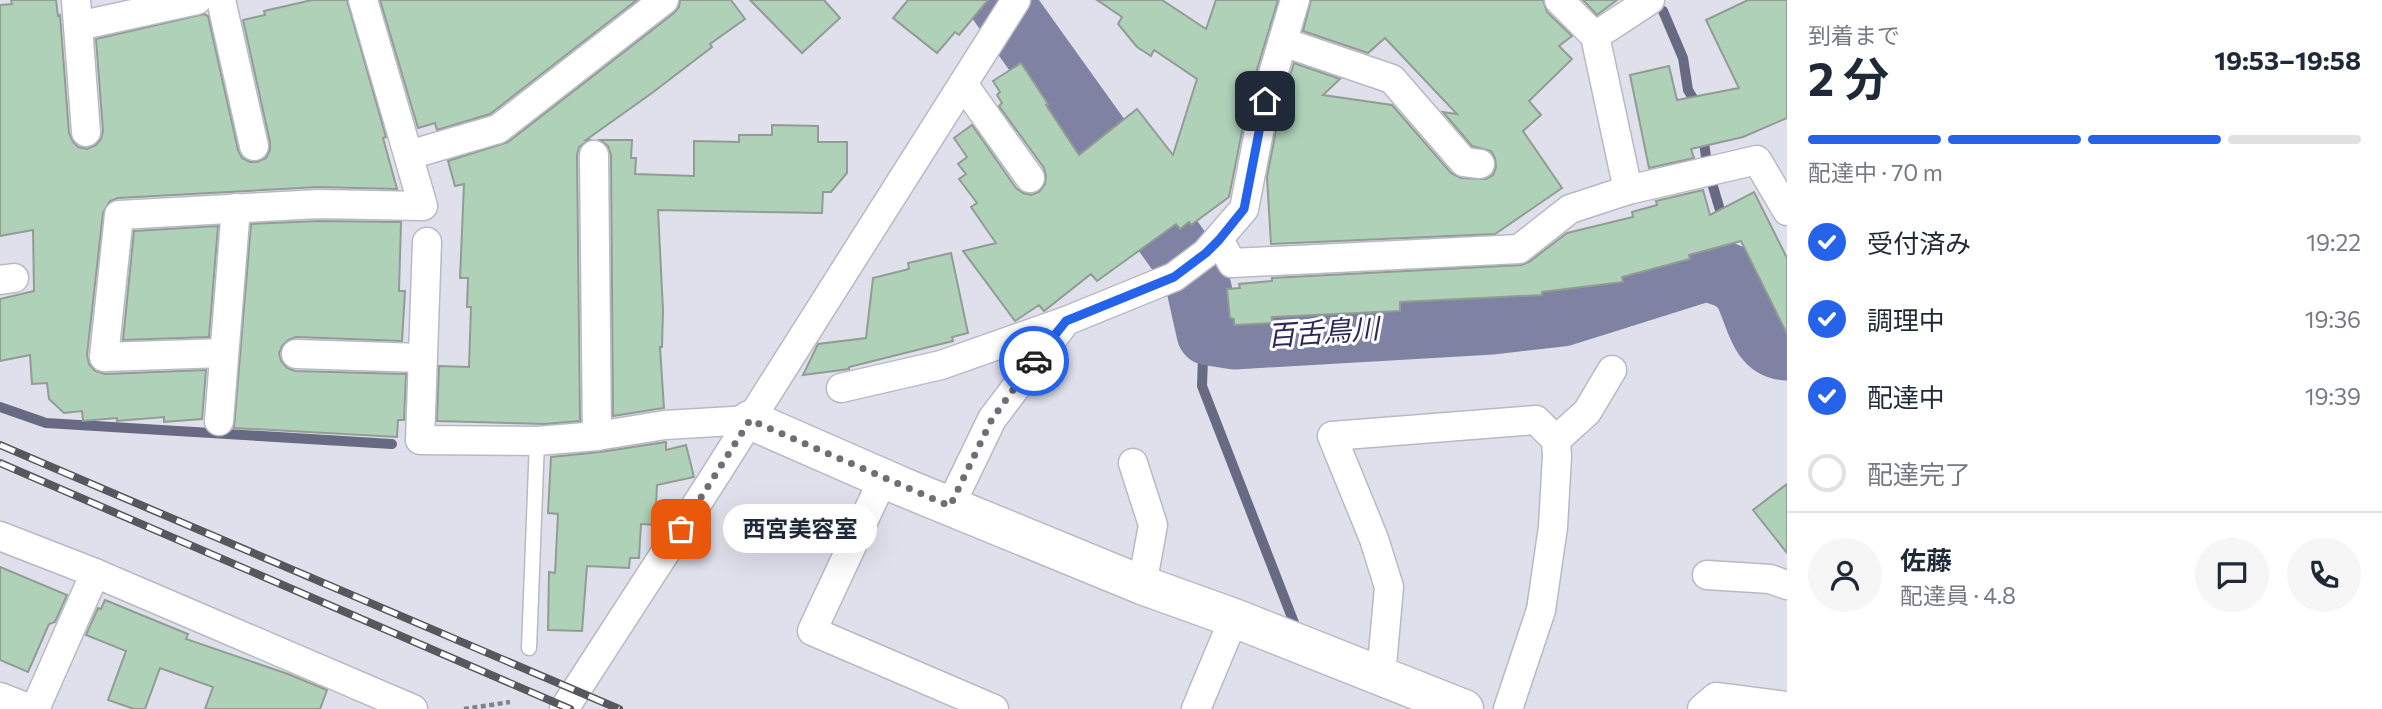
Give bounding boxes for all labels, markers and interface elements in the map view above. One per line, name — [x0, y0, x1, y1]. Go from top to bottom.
text: 到着まで — [1808, 21, 1900, 49]
text: 19:53–19:58 — [2214, 44, 2361, 75]
text: 2 分 — [1808, 49, 1889, 105]
pin — [1235, 71, 1295, 131]
icon: home — [1246, 82, 1284, 120]
text: 配達中 · 70 m — [1808, 158, 1943, 186]
icon: check — [1808, 223, 1846, 261]
text: 受付済み — [1867, 227, 1971, 258]
text: 19:22 — [2306, 228, 2361, 256]
icon: check — [1808, 300, 1846, 338]
text: 調理中 — [1867, 304, 1945, 335]
text: 19:36 — [2305, 305, 2361, 333]
water label: 百舌鳥川 — [1266, 310, 1383, 352]
courier — [999, 326, 1069, 396]
icon: car — [1015, 342, 1053, 380]
icon: check — [1808, 377, 1846, 415]
text: 配達中 — [1867, 381, 1945, 412]
text: 19:39 — [2305, 382, 2361, 410]
text: 配達完了 — [1867, 458, 1971, 489]
pin — [651, 499, 711, 559]
callout: 西宮美容室 — [723, 504, 877, 554]
icon: bag — [662, 510, 700, 548]
text: 西宮美容室 — [743, 514, 858, 542]
button: person — [1808, 538, 1882, 612]
button: chat — [2195, 538, 2269, 612]
button: phone — [2287, 538, 2361, 612]
text: 佐藤 — [1900, 544, 1952, 575]
text: 配達員 · 4.8 — [1900, 581, 2016, 609]

